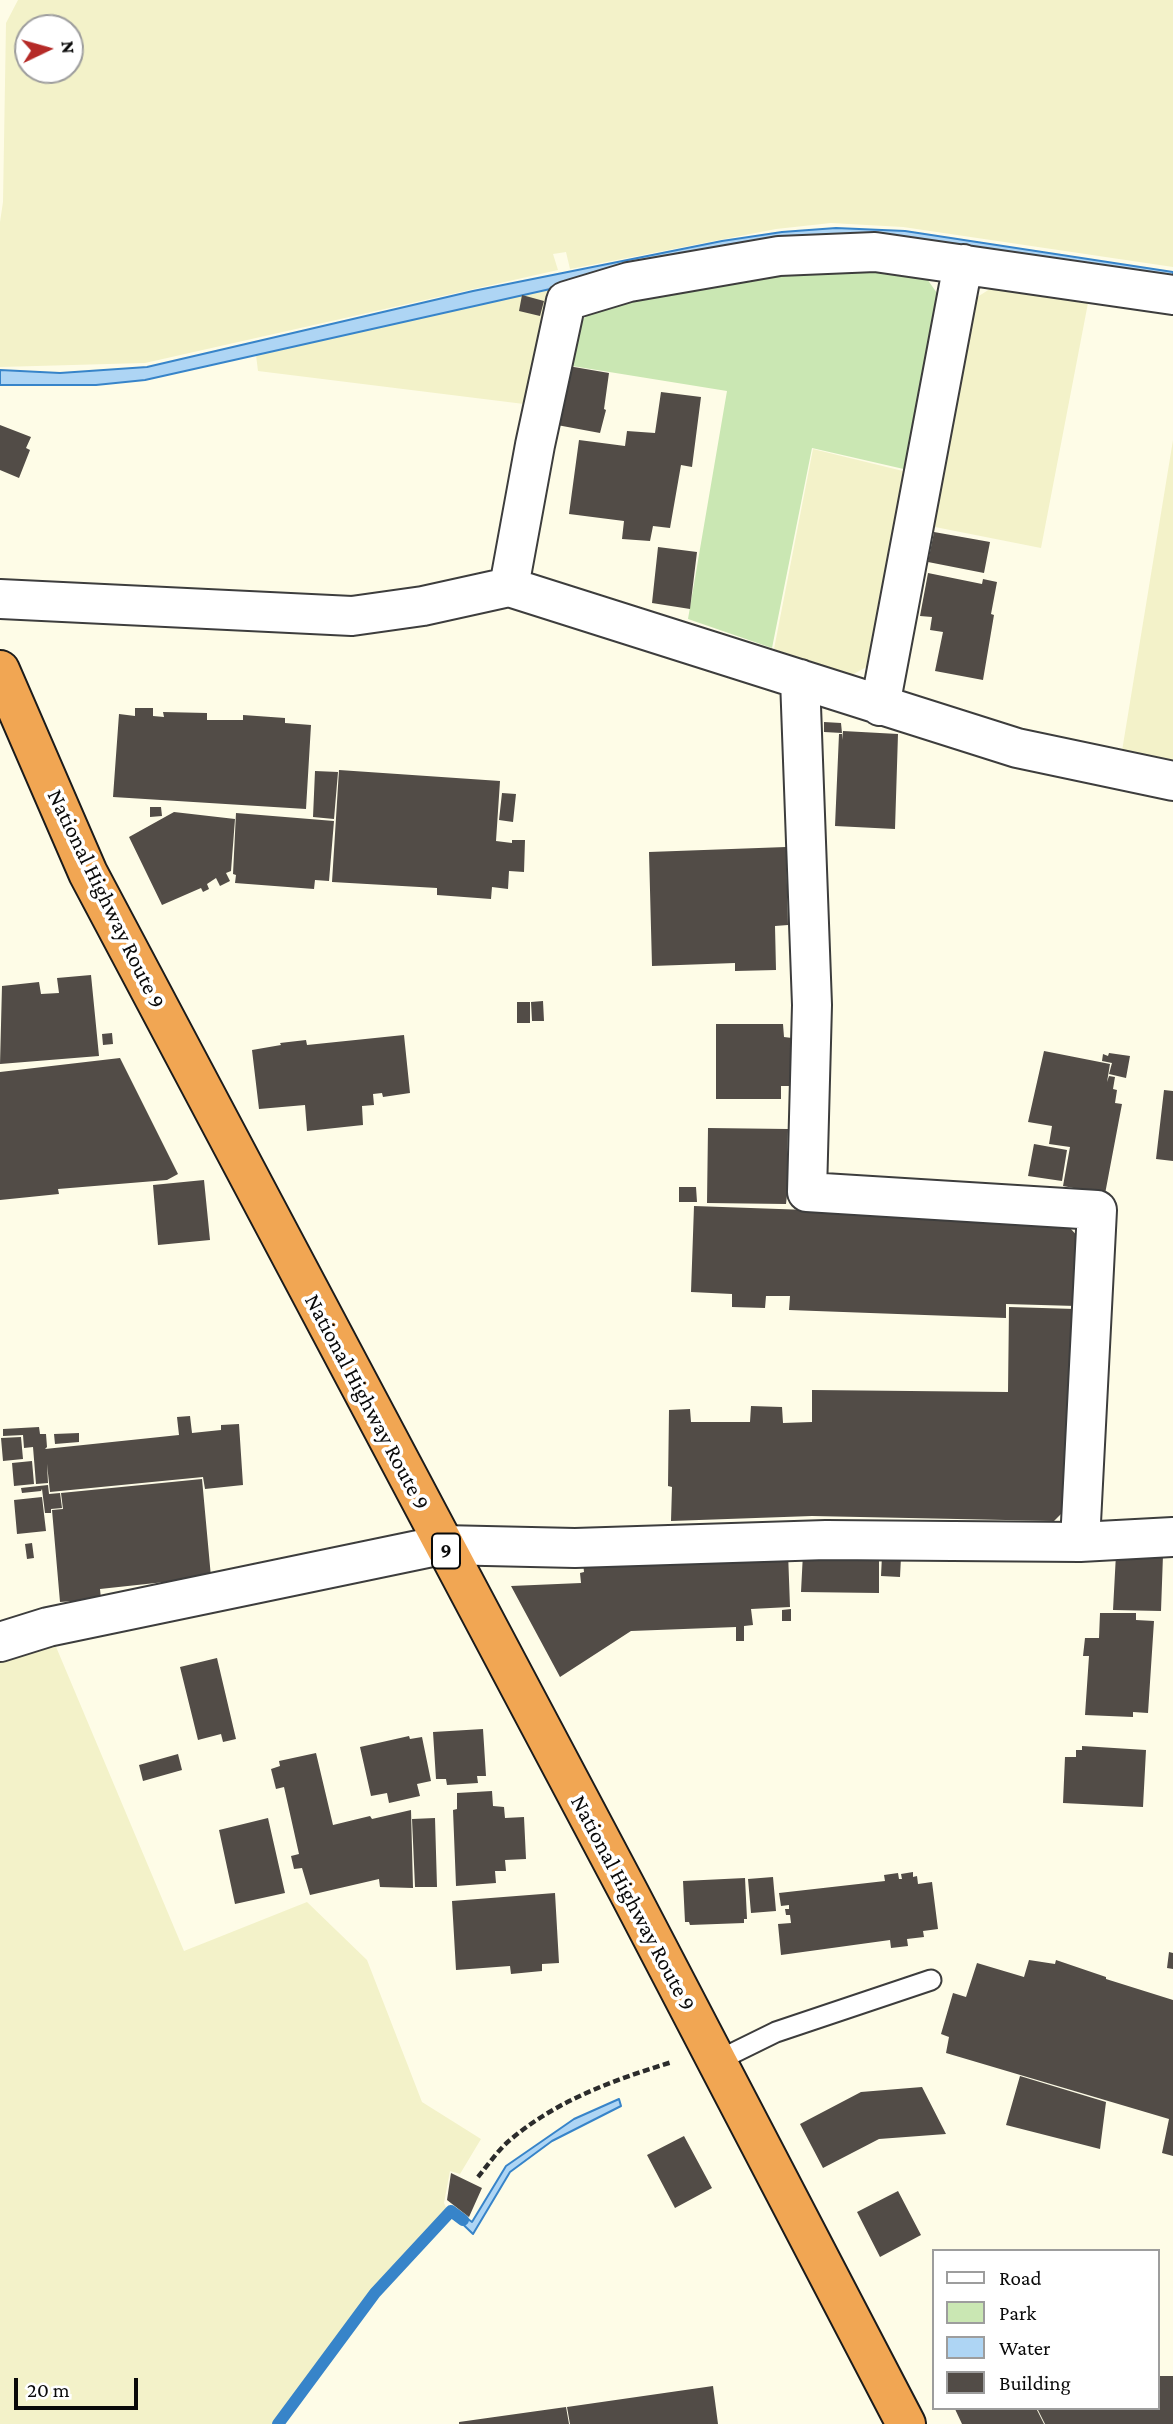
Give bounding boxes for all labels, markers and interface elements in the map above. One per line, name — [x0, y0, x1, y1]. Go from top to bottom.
north arrow — [14, 14, 84, 84]
text: N — [57, 40, 79, 55]
street label: National Highway Route 9 — [41, 785, 171, 1013]
street label: National Highway Route 9 — [298, 1289, 436, 1515]
road number: 9 — [432, 1534, 460, 1568]
street label: National Highway Route 9 — [564, 1790, 702, 2016]
legend — [932, 2249, 1159, 2410]
text: Road — [999, 2266, 1042, 2290]
text: Park — [999, 2301, 1036, 2325]
text: Water — [999, 2336, 1051, 2360]
scale bar — [18, 2364, 142, 2408]
text: Building — [999, 2371, 1071, 2395]
text: 20 m — [27, 2378, 70, 2402]

